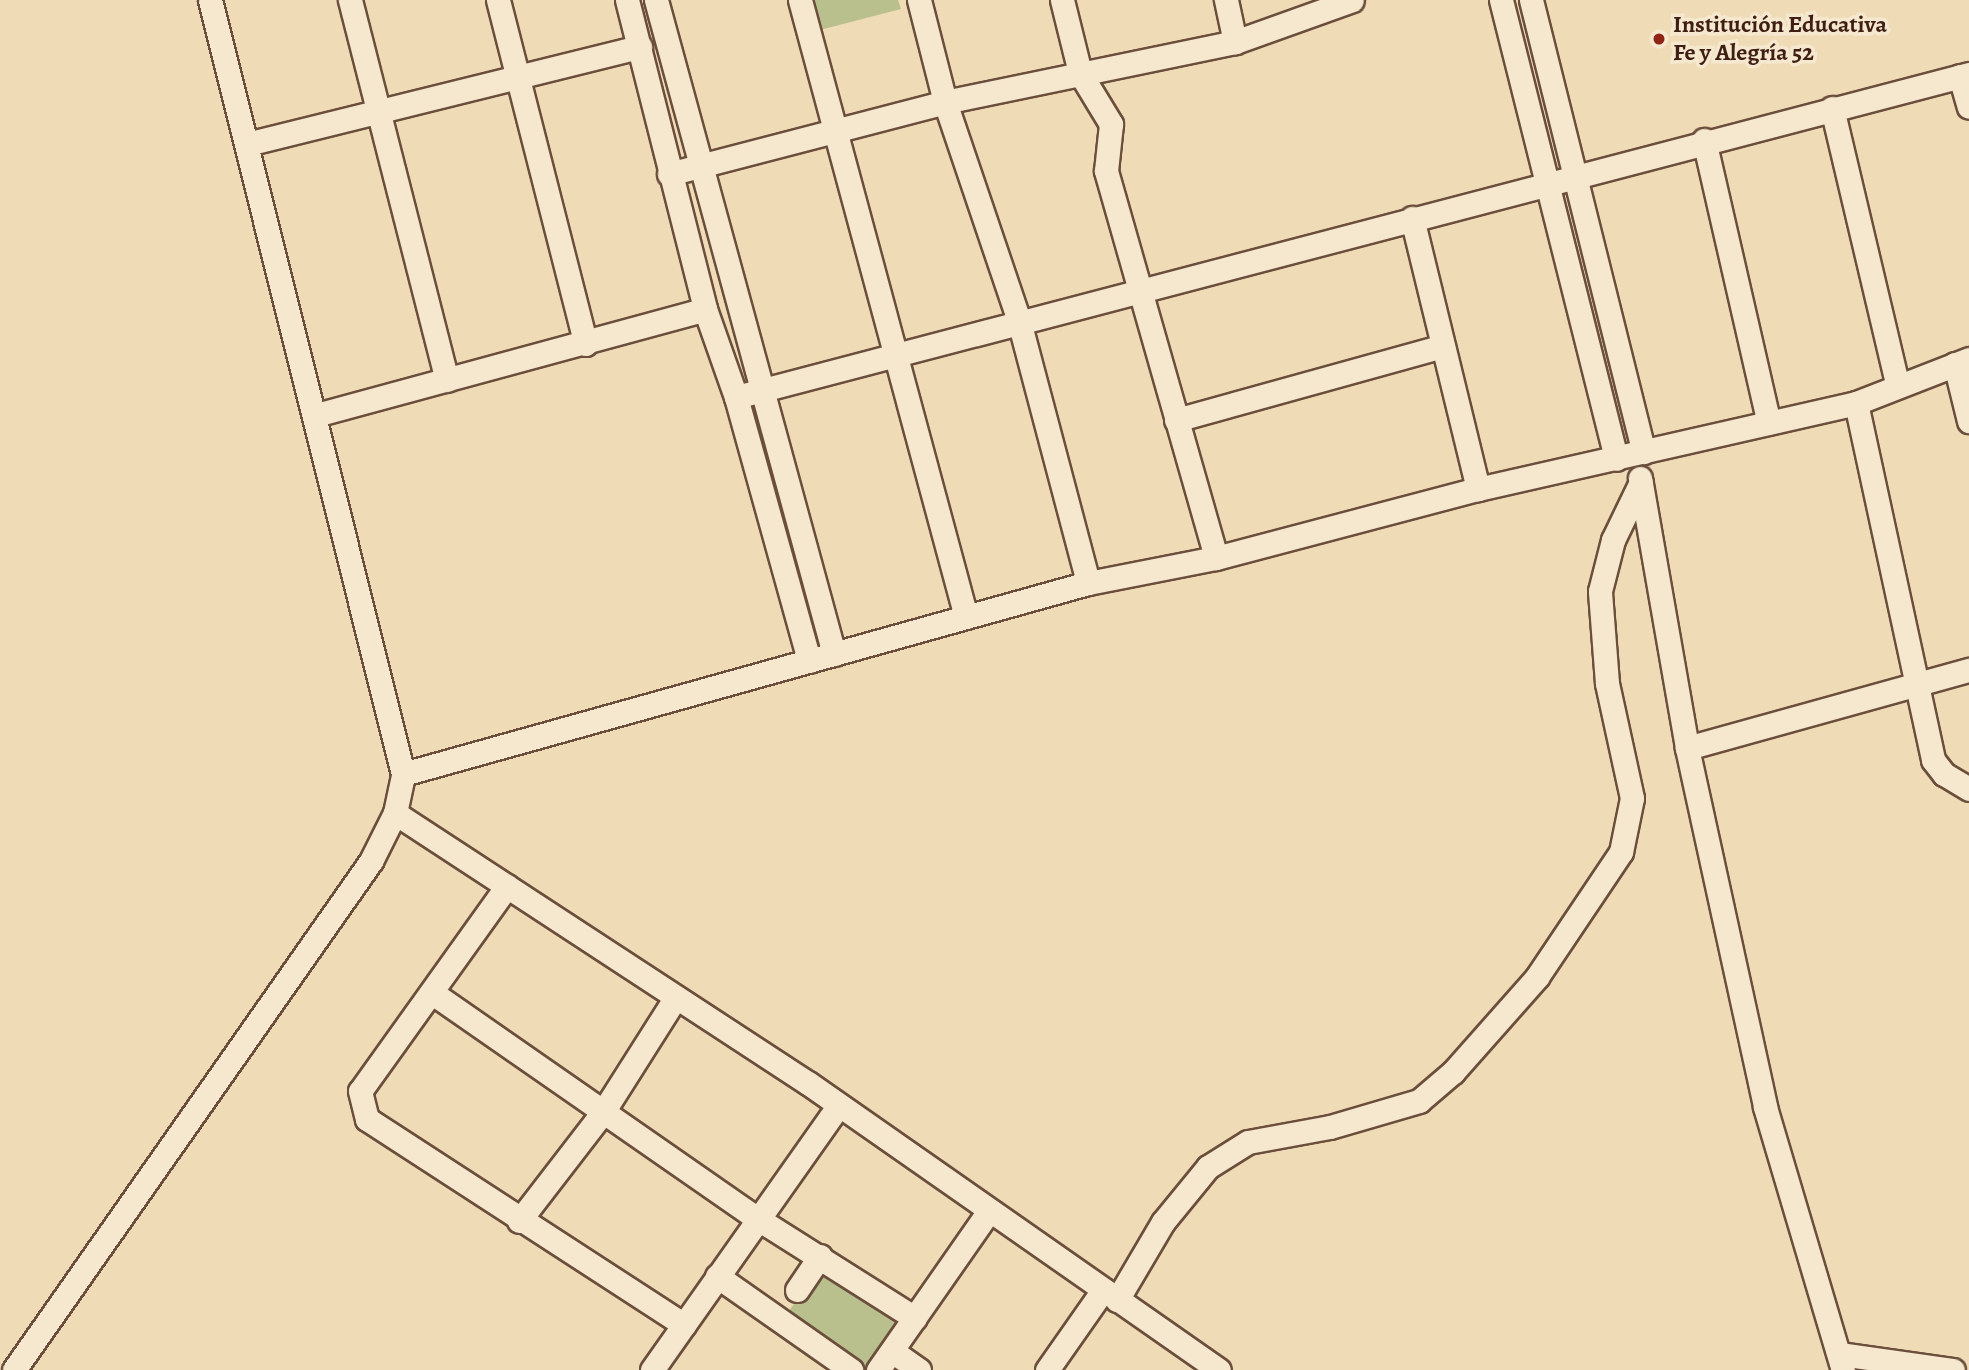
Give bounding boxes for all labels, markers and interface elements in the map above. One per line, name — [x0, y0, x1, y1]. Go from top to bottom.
place label: Institución Educativa Fe y Alegría 52 — [1673, 11, 1887, 67]
marker: Institución Educativa Fe y Alegría 52 — [1651, 31, 1667, 47]

